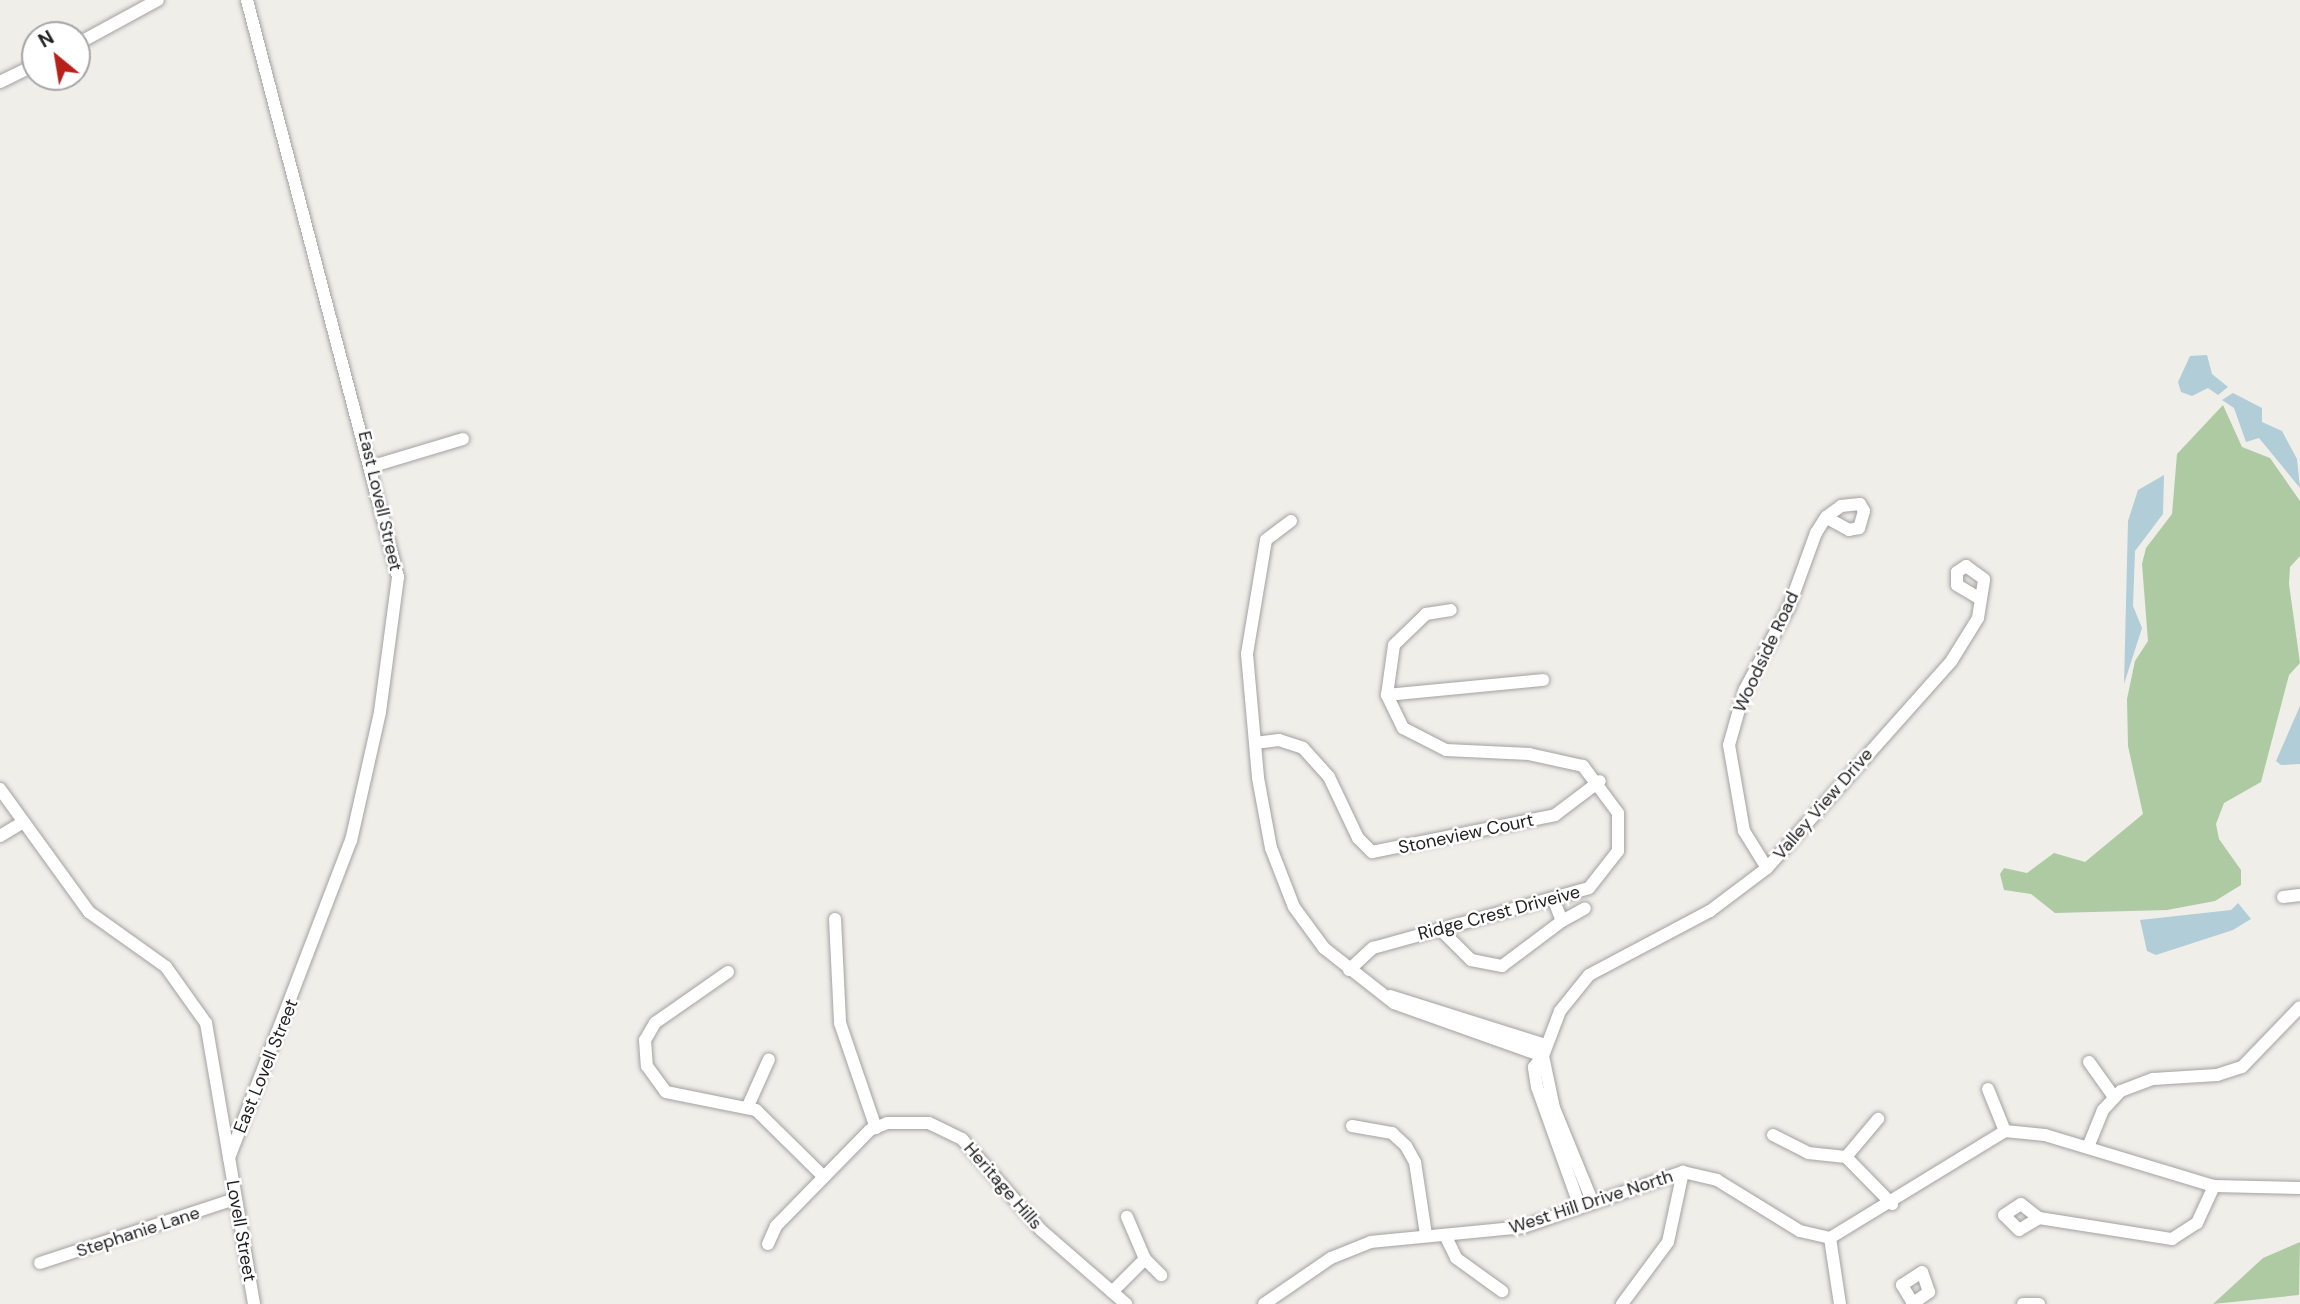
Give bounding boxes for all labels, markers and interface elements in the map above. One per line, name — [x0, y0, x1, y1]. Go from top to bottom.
north arrow — [21, 21, 91, 91]
text: N — [34, 25, 58, 53]
street label: East Lovell Street — [353, 429, 407, 573]
street label: Woodside Road — [1729, 588, 1803, 716]
street label: Valley View Drive — [1769, 744, 1877, 864]
street label: Stoneview Court — [1396, 809, 1536, 859]
street label: Ridge Crest Driveive — [1415, 881, 1583, 945]
street label: East Lovell Street — [229, 996, 303, 1136]
street label: Heritage Hills — [959, 1138, 1047, 1234]
street label: West Hill Drive North — [1506, 1165, 1676, 1239]
street label: Lovell Street — [221, 1179, 261, 1283]
street label: Stephanie Lane — [74, 1202, 202, 1262]

